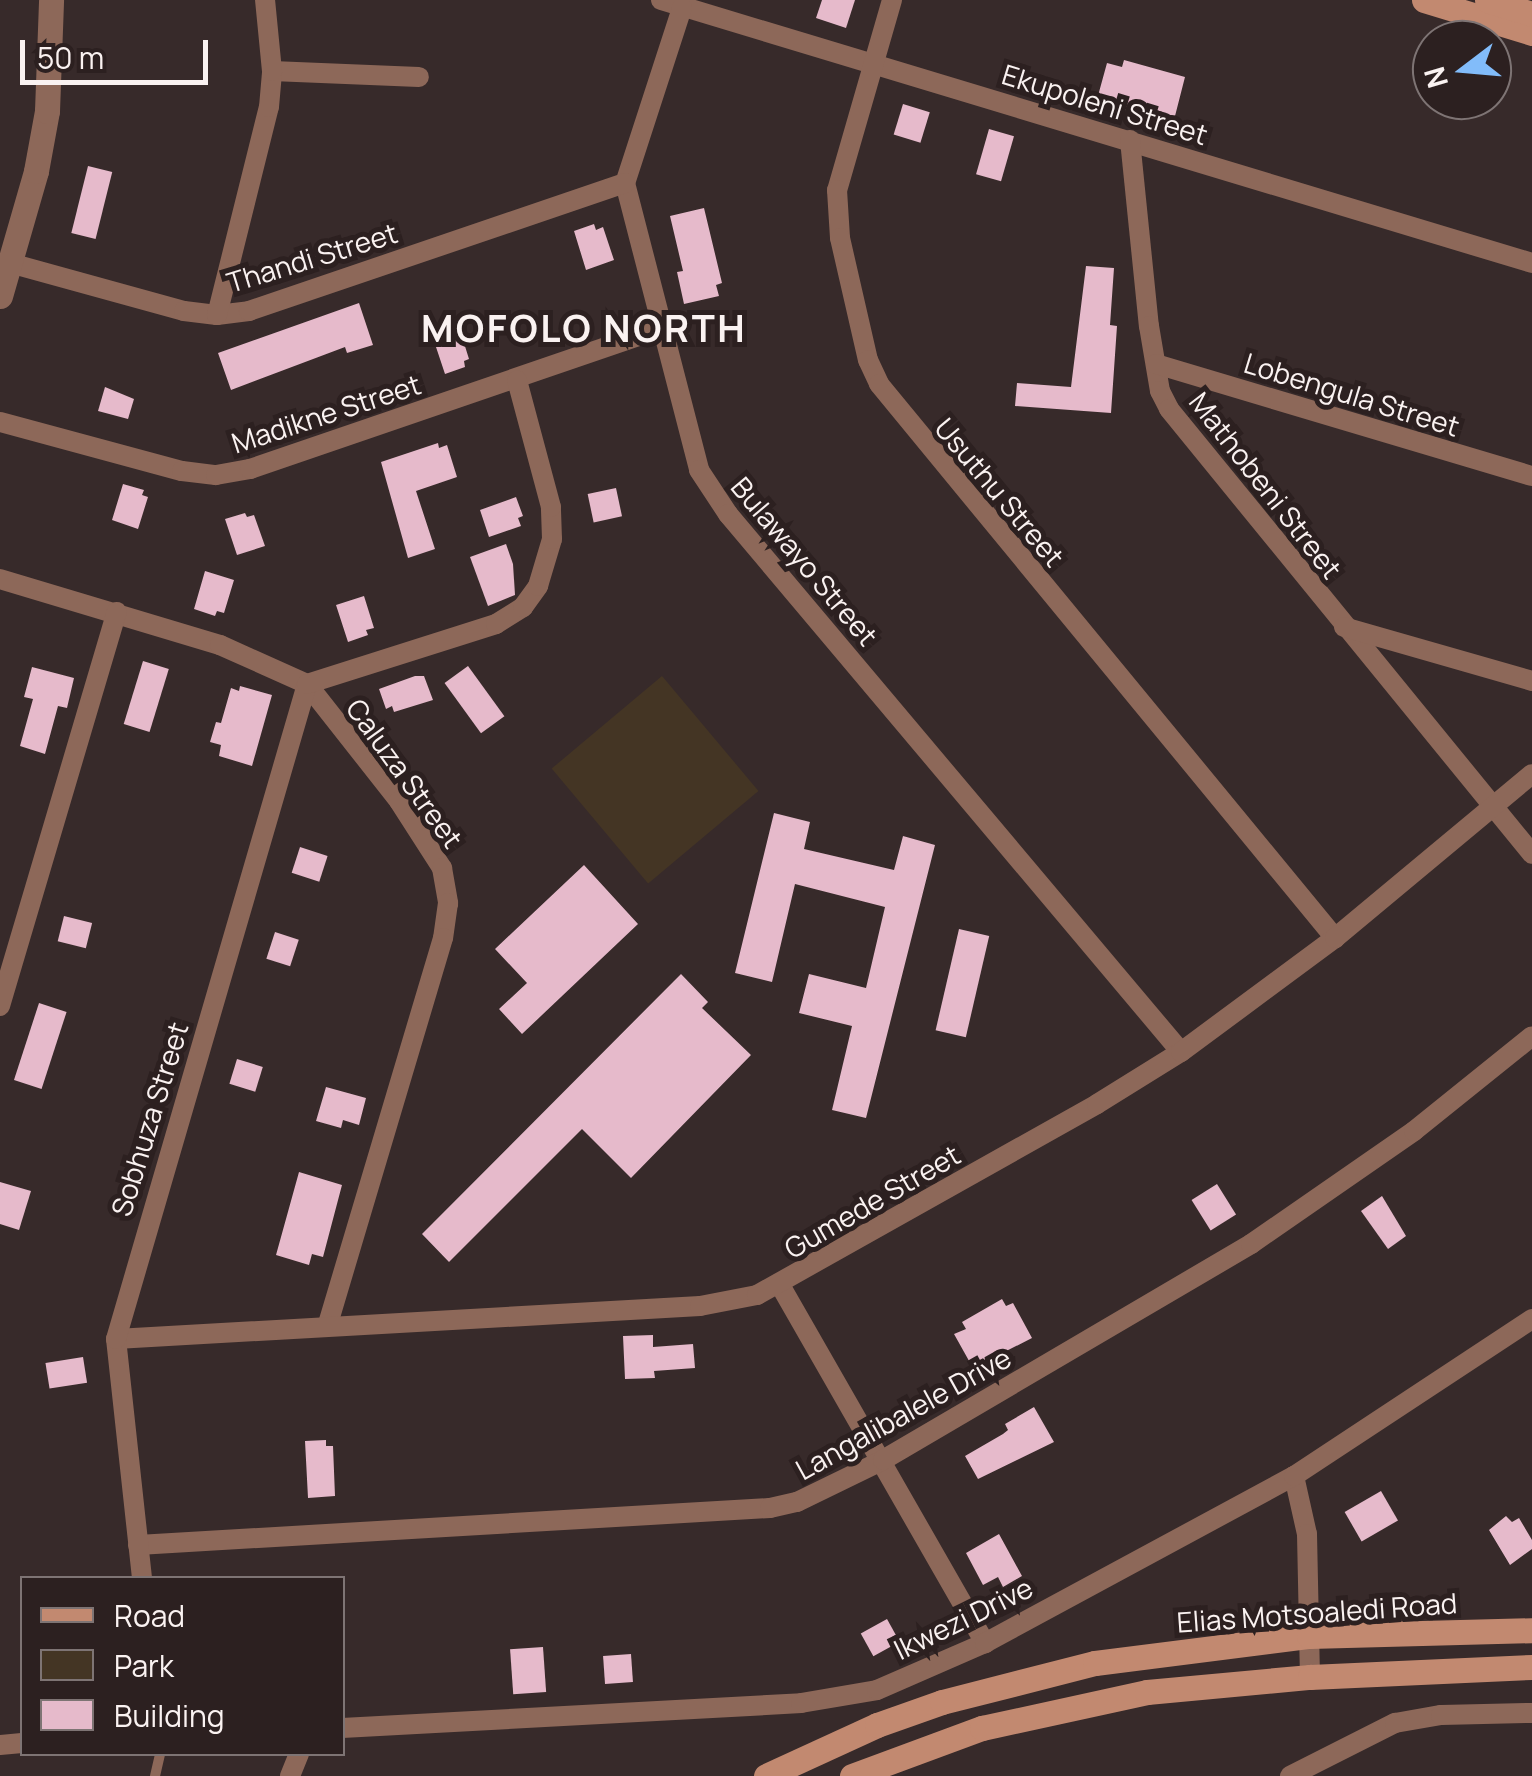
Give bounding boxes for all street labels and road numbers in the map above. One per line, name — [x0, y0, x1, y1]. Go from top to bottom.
street label: Ekupoleni Street — [998, 57, 1212, 151]
street label: Thandi Street — [223, 215, 401, 299]
street label: Lobengula Street — [1240, 345, 1464, 443]
street label: Madikne Street — [227, 367, 425, 459]
street label: Mathobeni Street — [1183, 385, 1349, 585]
street label: Usuthu Street — [928, 411, 1072, 573]
street label: Bulawayo Street — [725, 470, 885, 652]
street label: Caluza Street — [340, 692, 470, 854]
street label: Sobhuza Street — [104, 1018, 194, 1220]
street label: Gumede Street — [778, 1137, 966, 1265]
street label: Langalibalele Drive — [790, 1340, 1016, 1486]
street label: Ikwezi Drive — [888, 1570, 1038, 1666]
street label: Elias Motsoaledi Road — [1176, 1585, 1458, 1639]

